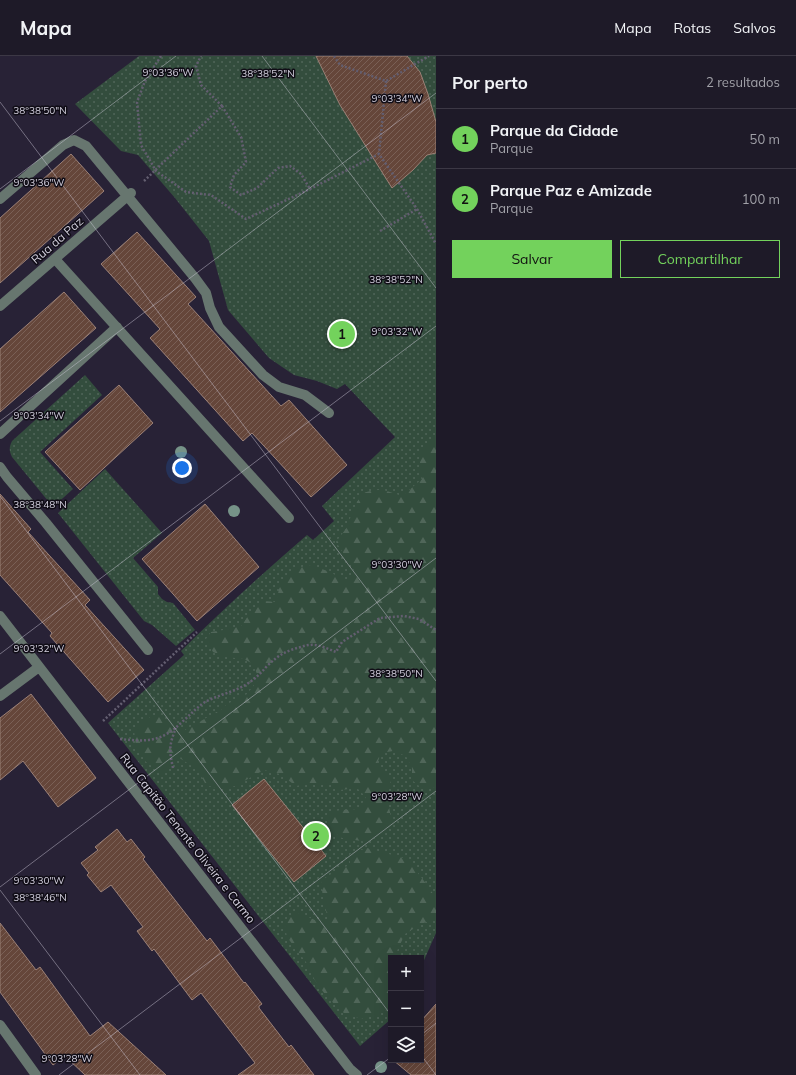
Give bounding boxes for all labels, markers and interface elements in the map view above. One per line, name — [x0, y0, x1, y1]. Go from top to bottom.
text: Mapa — [20, 16, 72, 40]
text: Mapa — [614, 19, 652, 37]
text: Rotas — [674, 19, 711, 37]
text: Salvos — [733, 19, 776, 37]
text: 9°03'36"W — [143, 66, 193, 79]
text: 38°38'52"N — [241, 67, 295, 80]
text: Por perto — [452, 72, 528, 93]
text: 2 resultados — [706, 74, 780, 90]
text: 9°03'34"W — [372, 92, 422, 105]
text: 38°38'50"N — [13, 104, 67, 117]
text: Parque da Cidade — [490, 121, 618, 140]
text: 1 — [461, 131, 469, 147]
text: 50 m — [750, 131, 780, 147]
text: Parque — [490, 140, 533, 156]
text: 9°03'36"W — [14, 176, 64, 189]
text: Parque Paz e Amizade — [490, 181, 652, 200]
text: 2 — [461, 191, 469, 207]
text: 100 m — [742, 191, 780, 207]
text: Parque — [490, 200, 533, 216]
street label: Rua da Paz — [28, 213, 86, 267]
button: Salvar — [452, 240, 612, 278]
button: Compartilhar — [620, 240, 780, 278]
text: 38°38'52"N — [369, 273, 423, 286]
pin: 1 — [329, 319, 355, 349]
text: 9°03'32"W — [372, 325, 422, 338]
text: 9°03'34"W — [14, 409, 64, 422]
your location — [172, 458, 192, 478]
text: 38°38'48"N — [13, 498, 67, 511]
text: 9°03'30"W — [372, 558, 422, 571]
text: 9°03'32"W — [14, 642, 64, 655]
text: 38°38'50"N — [369, 667, 423, 680]
street label: Rua Capitão Tenente Oliveira e Carmo — [117, 750, 259, 926]
text: 9°03'28"W — [372, 790, 422, 803]
pin: 2 — [303, 821, 329, 851]
text: 9°03'30"W — [14, 874, 64, 887]
text: 38°38'46"N — [13, 891, 67, 904]
map controls — [388, 955, 424, 1063]
button: + — [388, 955, 424, 991]
button: − — [388, 991, 424, 1027]
button: layers — [388, 1027, 424, 1063]
text: 9°03'28"W — [42, 1052, 92, 1065]

